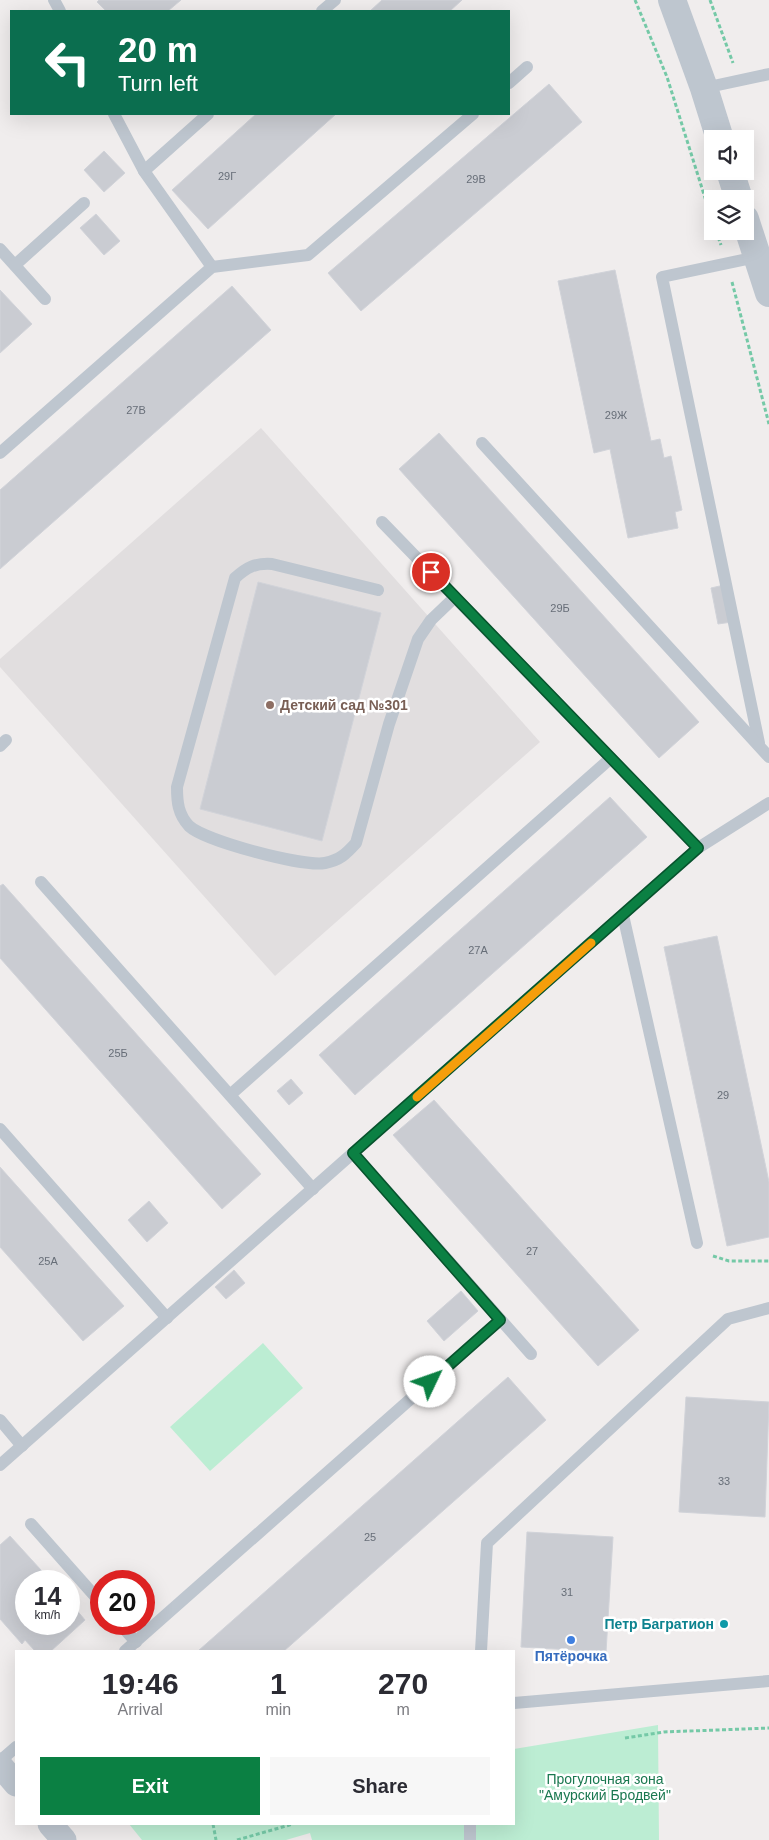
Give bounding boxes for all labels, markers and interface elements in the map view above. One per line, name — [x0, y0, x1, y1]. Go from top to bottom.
icon: left — [35, 30, 100, 95]
text: 20 m — [118, 30, 198, 69]
text: Turn left — [118, 71, 198, 96]
map controls — [704, 130, 754, 240]
button: sound — [704, 130, 754, 180]
house number: 29Г — [218, 170, 236, 182]
house number: 29В — [466, 173, 486, 185]
button: layers — [704, 190, 754, 240]
house number: 27В — [126, 404, 146, 416]
house number: 29Ж — [605, 409, 627, 421]
pin — [410, 551, 452, 593]
icon: arrive — [417, 558, 445, 586]
house number: 29Б — [550, 602, 570, 614]
place label: Детский сад №301 — [280, 697, 408, 713]
marker: Детский сад №301 — [264, 699, 276, 711]
house number: 27А — [468, 944, 488, 956]
house number: 25Б — [108, 1047, 128, 1059]
house number: 29 — [717, 1089, 729, 1101]
house number: 27 — [526, 1245, 538, 1257]
house number: 25А — [38, 1255, 58, 1267]
position arrow — [403, 1355, 455, 1407]
house number: 33 — [718, 1475, 730, 1487]
house number: 25 — [364, 1531, 376, 1543]
speed limit sign: 20 — [90, 1570, 155, 1635]
text: 14 — [34, 1582, 61, 1610]
house number: 31 — [561, 1586, 573, 1598]
text: km/h — [34, 1608, 61, 1622]
place label: Петр Багратион — [605, 1616, 714, 1632]
marker: Петр Багратион — [718, 1618, 730, 1630]
marker: Пятёрочка — [565, 1634, 577, 1646]
place label: Пятёрочка — [535, 1648, 607, 1664]
text: 19:46 — [102, 1667, 179, 1700]
text: 1 — [270, 1667, 287, 1700]
text: 270 — [378, 1667, 428, 1700]
text: Arrival — [118, 1701, 163, 1718]
text: min — [265, 1701, 291, 1718]
text: m — [396, 1701, 410, 1718]
button: Exit — [40, 1757, 260, 1815]
button: Share — [270, 1757, 490, 1815]
park label: Прогулочная зона "Амурский Бродвей" — [539, 1771, 671, 1803]

